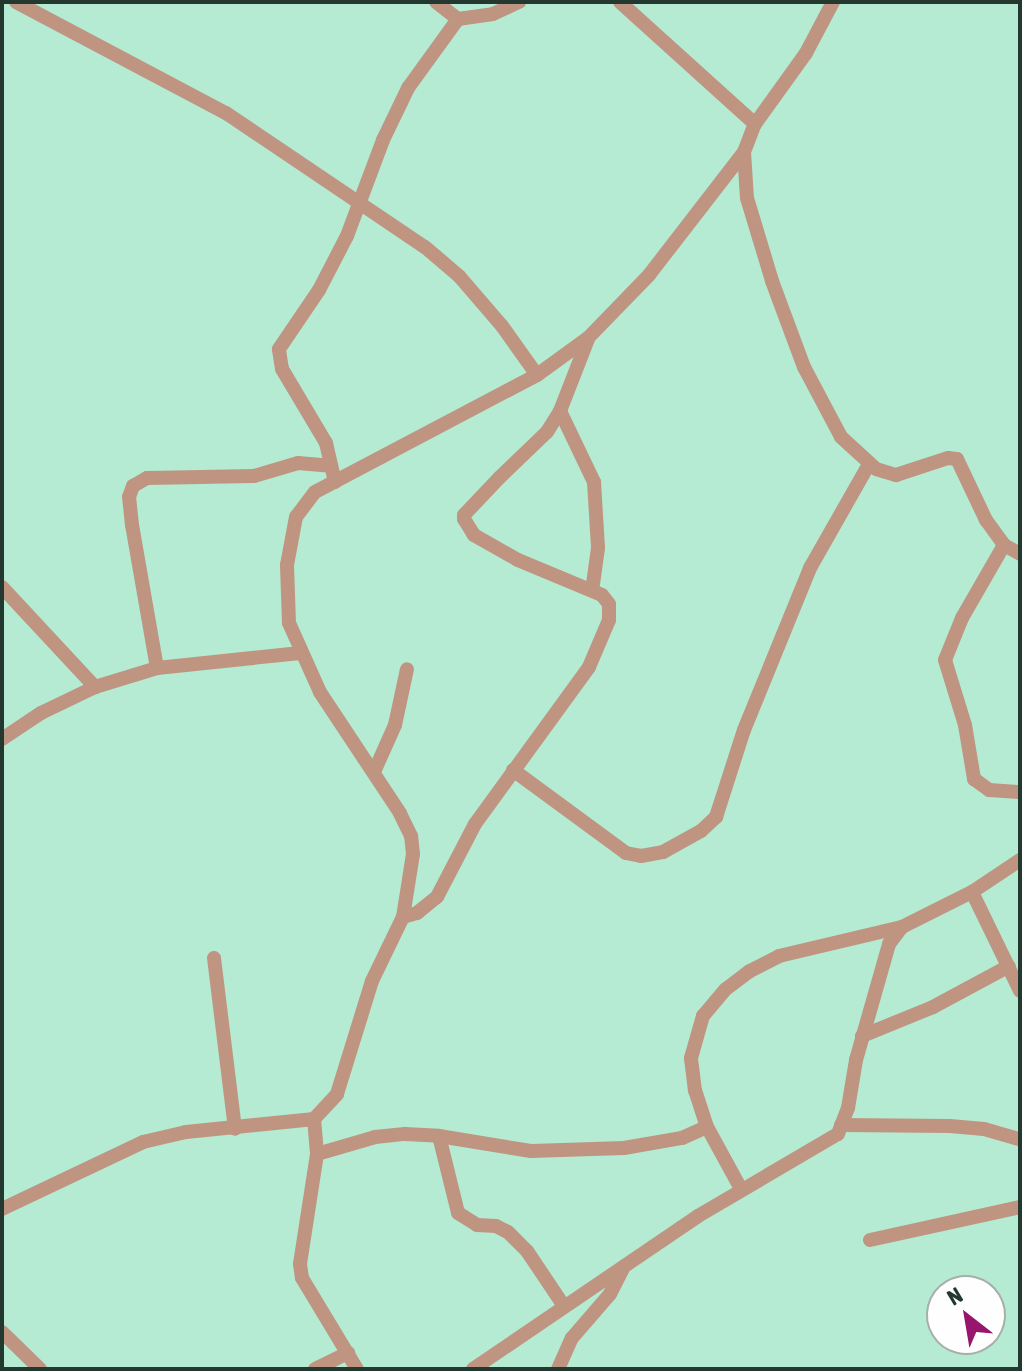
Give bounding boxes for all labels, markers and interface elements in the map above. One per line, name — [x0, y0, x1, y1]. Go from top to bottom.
north arrow — [926, 1275, 1006, 1355]
text: N — [942, 1282, 967, 1311]

